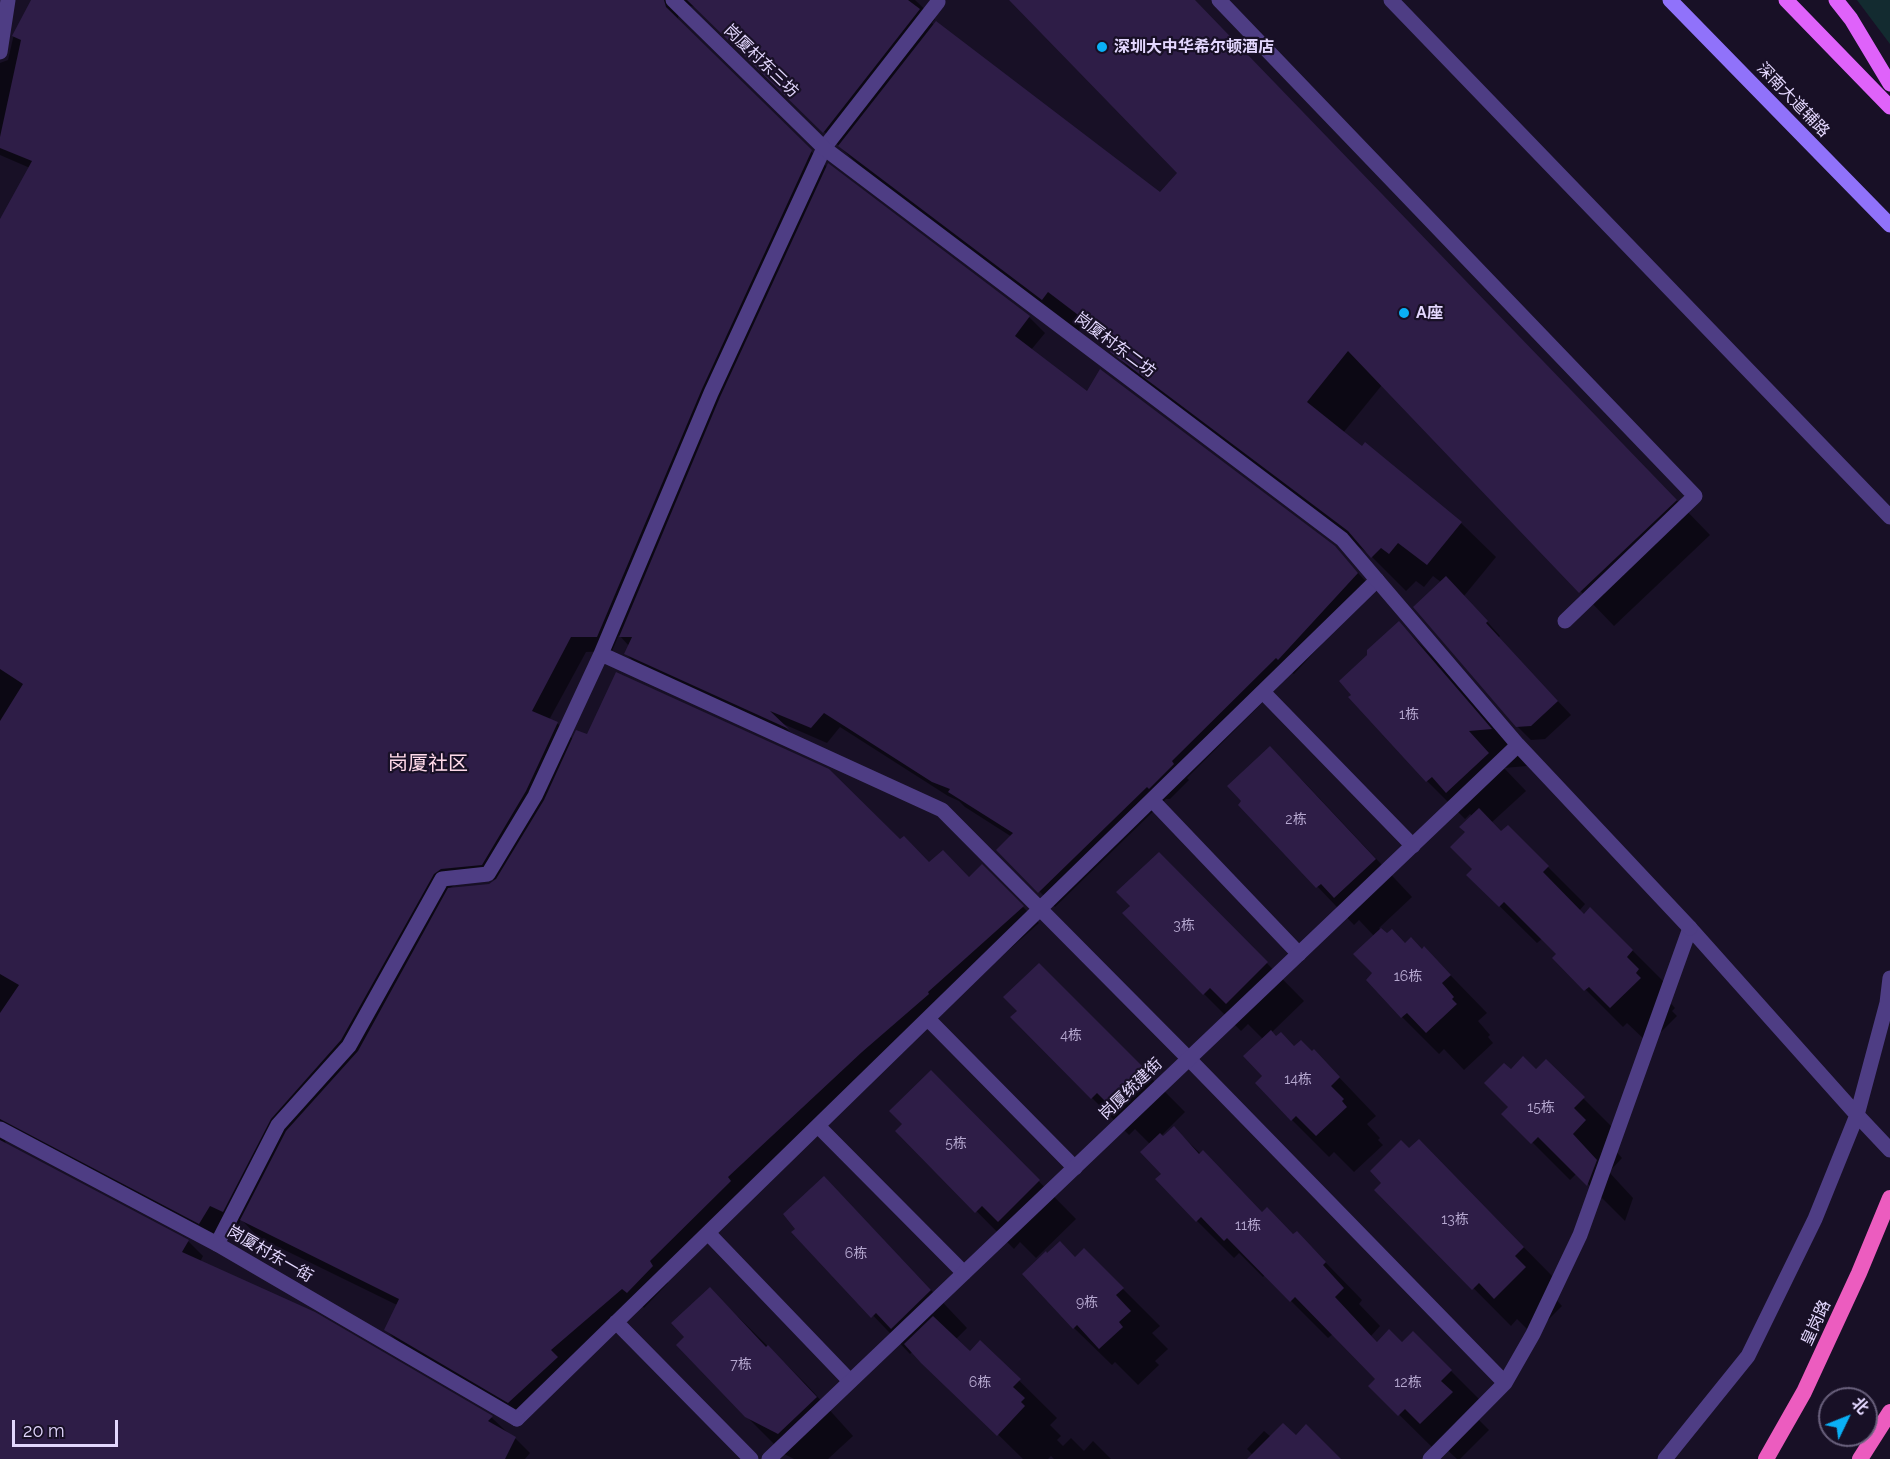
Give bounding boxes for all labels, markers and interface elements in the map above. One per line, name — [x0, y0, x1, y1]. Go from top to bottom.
street label: 岗厦村东三坊 — [720, 21, 802, 101]
place label: 深圳大中华希尔顿酒店 — [1114, 37, 1274, 57]
marker: 深圳大中华希尔顿酒店 — [1095, 40, 1109, 54]
street label: 深南大道辅路 — [1753, 59, 1833, 141]
place label: A座 — [1416, 303, 1443, 323]
marker: A座 — [1397, 306, 1411, 320]
street label: 岗厦村东二坊 — [1071, 308, 1159, 382]
house number: 1栋 — [1399, 707, 1419, 723]
district label: 岗厦社区 — [388, 752, 468, 776]
house number: 2栋 — [1285, 812, 1307, 828]
house number: 3栋 — [1173, 918, 1195, 934]
house number: 16栋 — [1394, 969, 1422, 985]
house number: 4栋 — [1060, 1028, 1082, 1044]
street label: 岗厦统建街 — [1096, 1054, 1166, 1124]
house number: 14栋 — [1284, 1072, 1312, 1088]
house number: 15栋 — [1527, 1100, 1555, 1116]
house number: 5栋 — [945, 1136, 967, 1152]
house number: 13栋 — [1441, 1212, 1469, 1228]
house number: 11栋 — [1235, 1218, 1261, 1234]
street label: 岗厦村东一街 — [224, 1222, 316, 1286]
house number: 6栋 — [845, 1246, 867, 1262]
house number: 9栋 — [1076, 1295, 1098, 1311]
street label: 皇岗路 — [1797, 1297, 1835, 1349]
house number: 7栋 — [730, 1357, 752, 1373]
house number: 6栋 — [969, 1375, 991, 1391]
house number: 12栋 — [1394, 1375, 1422, 1391]
north arrow — [1818, 1387, 1878, 1447]
text: 北 — [1848, 1393, 1872, 1418]
scale bar — [15, 1408, 122, 1446]
text: 20 m — [23, 1420, 65, 1441]

